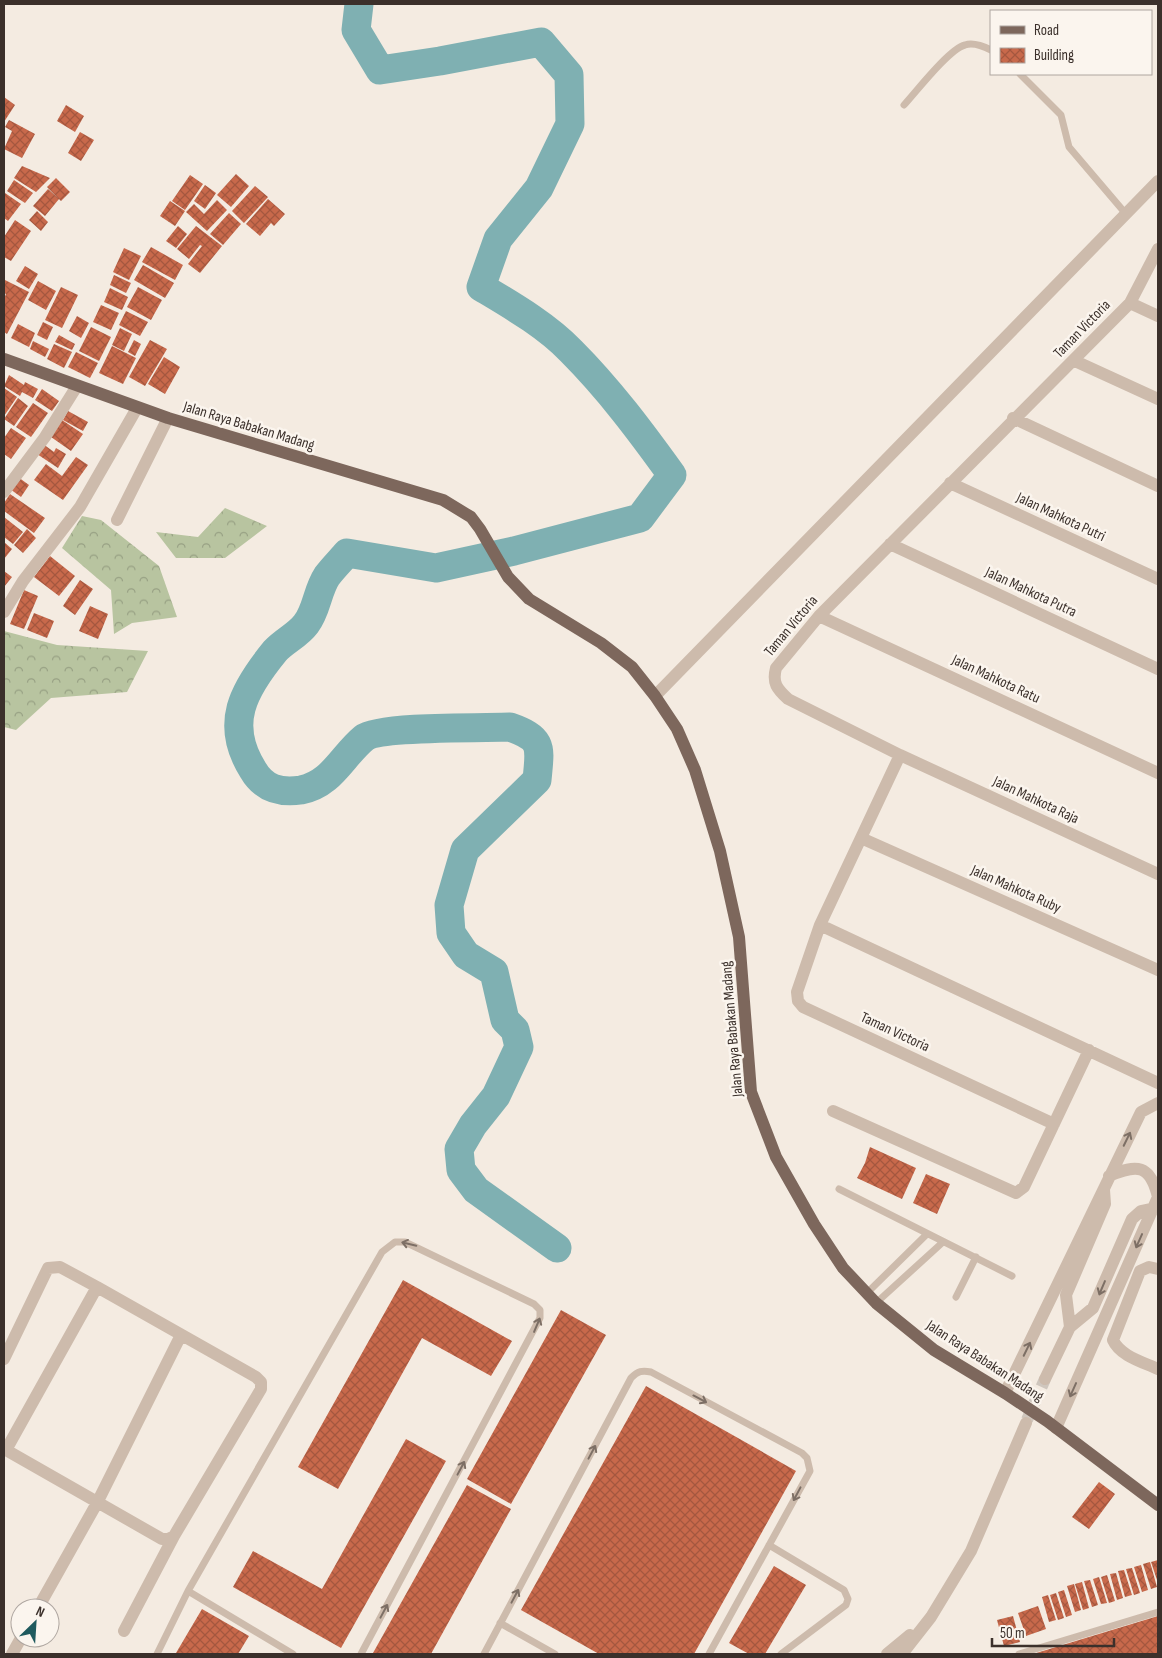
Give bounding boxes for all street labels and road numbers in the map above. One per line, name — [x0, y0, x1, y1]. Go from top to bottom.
street label: Taman Victoria — [1049, 296, 1115, 362]
street label: Jalan Raya Babakan Madang — [180, 397, 317, 455]
street label: Jalan Mahkota Putri — [1013, 488, 1109, 546]
street label: Jalan Mahkota Putra — [981, 562, 1080, 622]
street label: Taman Victoria — [760, 591, 822, 660]
street label: Jalan Mahkota Ratu — [948, 650, 1043, 708]
street label: Jalan Mahkota Raja — [989, 771, 1082, 828]
street label: Jalan Mahkota Ruby — [967, 860, 1064, 917]
street label: Jalan Raya Babakan Madang — [717, 960, 747, 1099]
street label: Taman Victoria — [857, 1008, 933, 1056]
street label: Jalan Raya Babakan Madang — [922, 1315, 1047, 1406]

